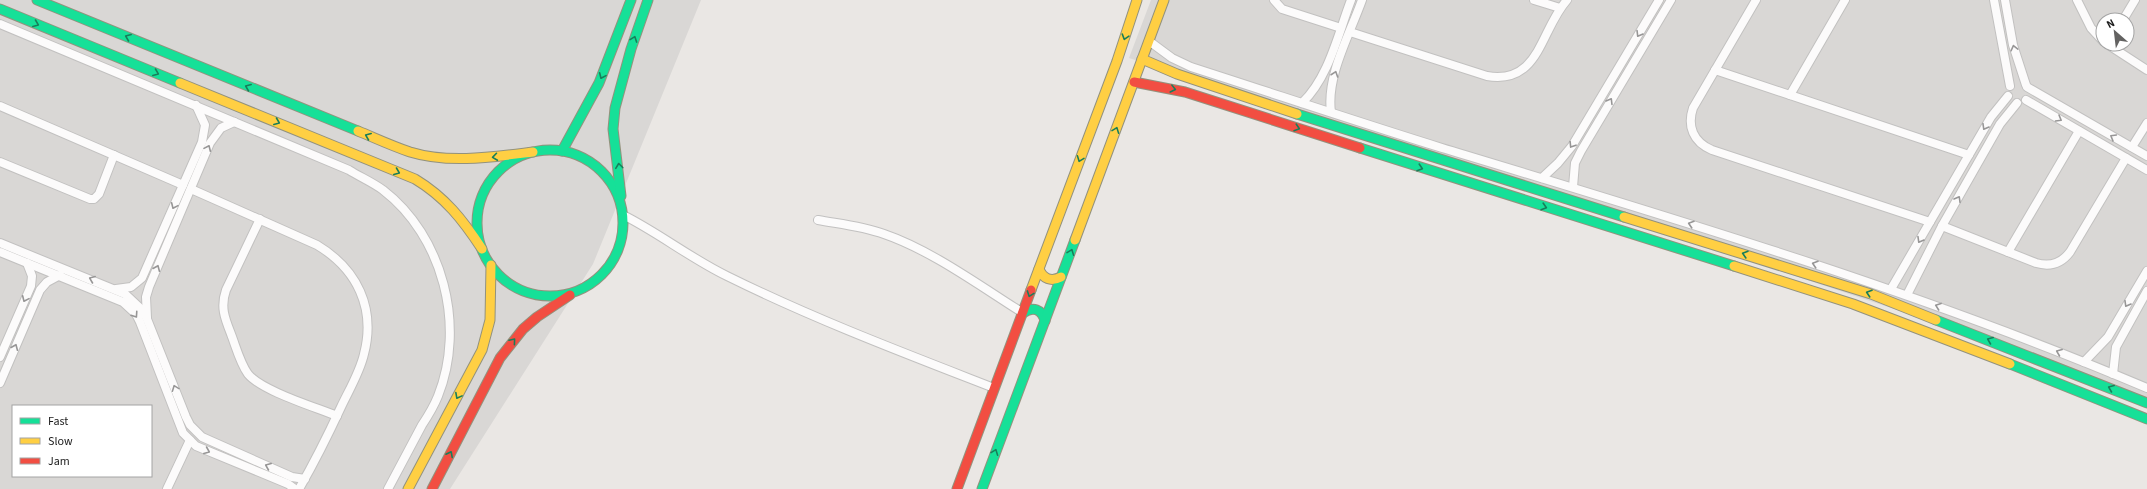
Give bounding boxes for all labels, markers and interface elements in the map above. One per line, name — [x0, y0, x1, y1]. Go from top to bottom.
north arrow — [2095, 12, 2135, 52]
text: N — [2104, 15, 2117, 32]
one-way arrow — [33, 19, 40, 27]
one-way arrow — [1636, 30, 1643, 37]
one-way arrow — [1121, 33, 1129, 40]
one-way arrow — [124, 34, 131, 42]
one-way arrow — [629, 36, 638, 43]
one-way arrow — [2010, 45, 2019, 52]
one-way arrow — [152, 68, 160, 76]
one-way arrow — [1330, 70, 1338, 77]
one-way arrow — [599, 71, 607, 79]
one-way arrow — [245, 83, 252, 91]
one-way arrow — [1169, 84, 1176, 93]
one-way arrow — [1606, 98, 1613, 105]
one-way arrow — [2055, 115, 2063, 122]
one-way arrow — [273, 118, 280, 126]
one-way arrow — [1293, 123, 1300, 132]
one-way arrow — [1983, 123, 1990, 130]
one-way arrow — [1112, 127, 1120, 134]
one-way arrow — [365, 133, 373, 141]
one-way arrow — [2110, 134, 2117, 141]
one-way arrow — [1569, 141, 1577, 148]
one-way arrow — [203, 145, 211, 153]
one-way arrow — [492, 152, 498, 161]
one-way arrow — [1077, 156, 1085, 163]
one-way arrow — [614, 163, 623, 169]
one-way arrow — [1417, 163, 1424, 171]
one-way arrow — [393, 167, 400, 175]
one-way arrow — [1953, 195, 1960, 203]
one-way arrow — [171, 201, 179, 209]
one-way arrow — [1541, 202, 1548, 211]
one-way arrow — [1687, 220, 1694, 229]
one-way arrow — [1917, 236, 1924, 243]
one-way arrow — [1066, 249, 1074, 256]
one-way arrow — [1741, 250, 1748, 259]
one-way arrow — [1811, 260, 1818, 268]
one-way arrow — [152, 264, 160, 271]
one-way arrow — [88, 276, 95, 284]
one-way arrow — [1026, 290, 1034, 297]
one-way arrow — [1865, 290, 1872, 298]
one-way arrow — [22, 295, 30, 303]
one-way arrow — [2125, 300, 2132, 307]
one-way arrow — [1934, 302, 1941, 311]
one-way arrow — [130, 311, 138, 318]
one-way arrow — [1987, 337, 1995, 345]
one-way arrow — [508, 338, 515, 346]
one-way arrow — [11, 344, 19, 351]
one-way arrow — [2056, 349, 2064, 357]
one-way arrow — [171, 384, 179, 391]
one-way arrow — [2107, 385, 2114, 393]
one-way arrow — [456, 391, 463, 399]
legend — [12, 405, 152, 477]
text: Fast — [48, 413, 68, 430]
text: Slow — [48, 433, 73, 450]
one-way arrow — [204, 446, 211, 454]
one-way arrow — [991, 449, 999, 456]
one-way arrow — [445, 451, 453, 459]
text: Jam — [48, 453, 70, 470]
one-way arrow — [265, 463, 272, 471]

